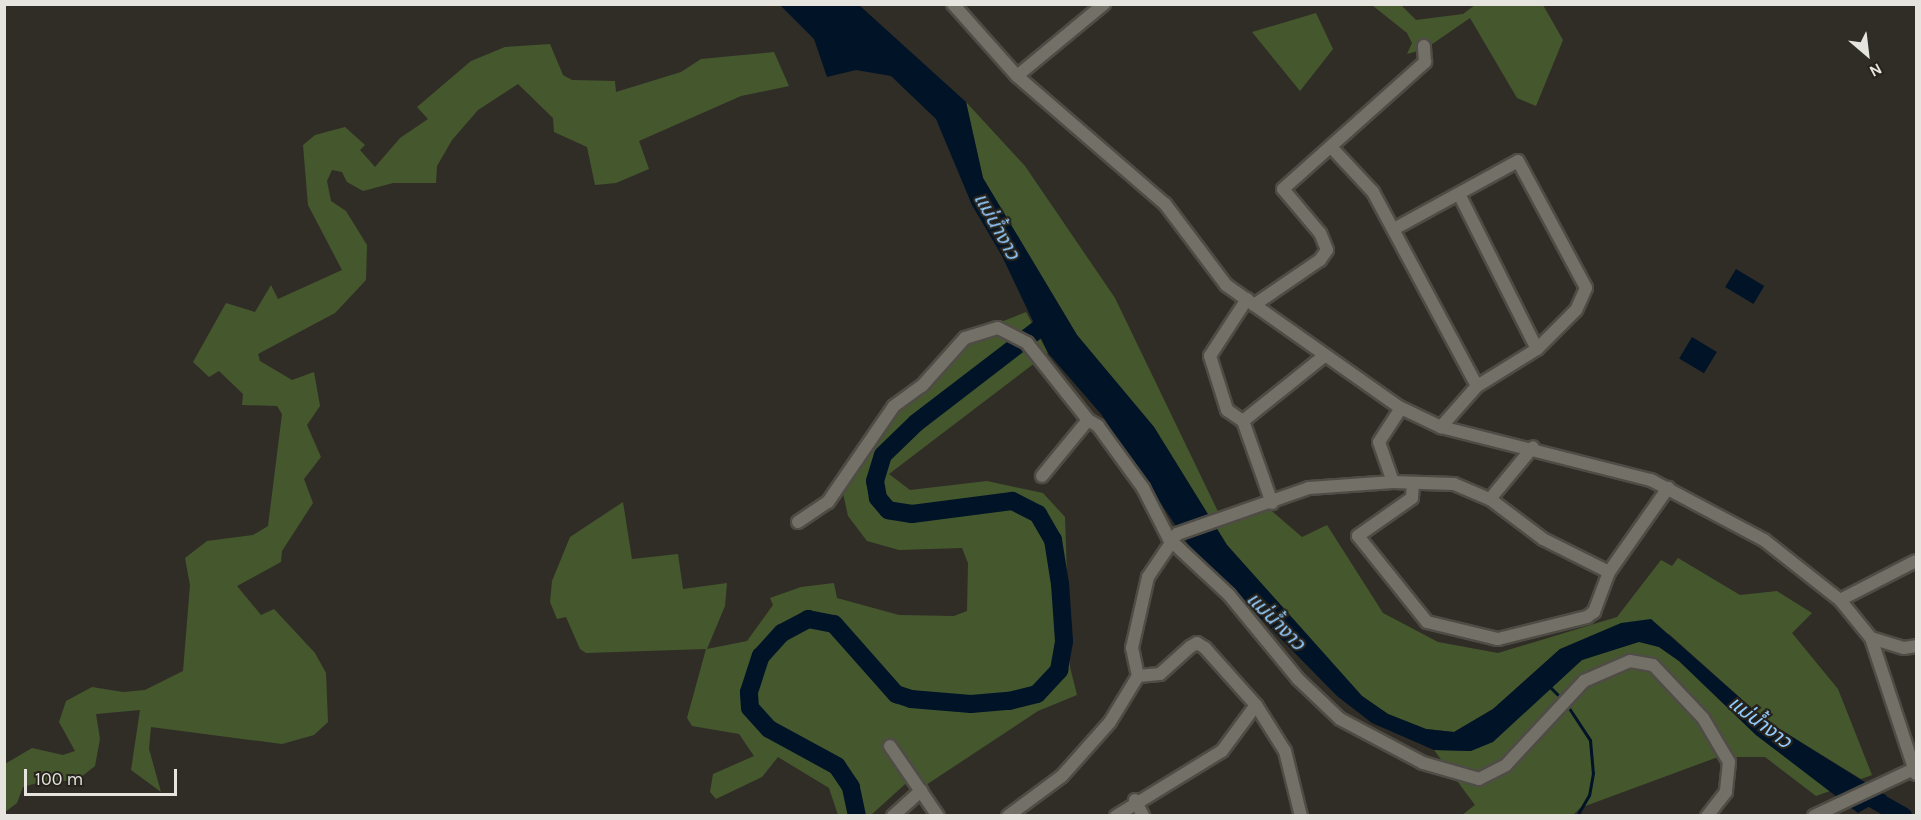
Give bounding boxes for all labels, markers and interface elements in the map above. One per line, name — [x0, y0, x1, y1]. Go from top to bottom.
north arrow — [1837, 24, 1897, 84]
text: N — [1866, 59, 1885, 81]
water label: แม่น้ำงาว — [969, 188, 1025, 264]
water label: แม่น้ำงาว — [1242, 587, 1310, 655]
water label: แม่น้ำงาว — [1724, 691, 1796, 753]
scale bar — [27, 757, 180, 795]
text: 100 m — [35, 768, 83, 790]

